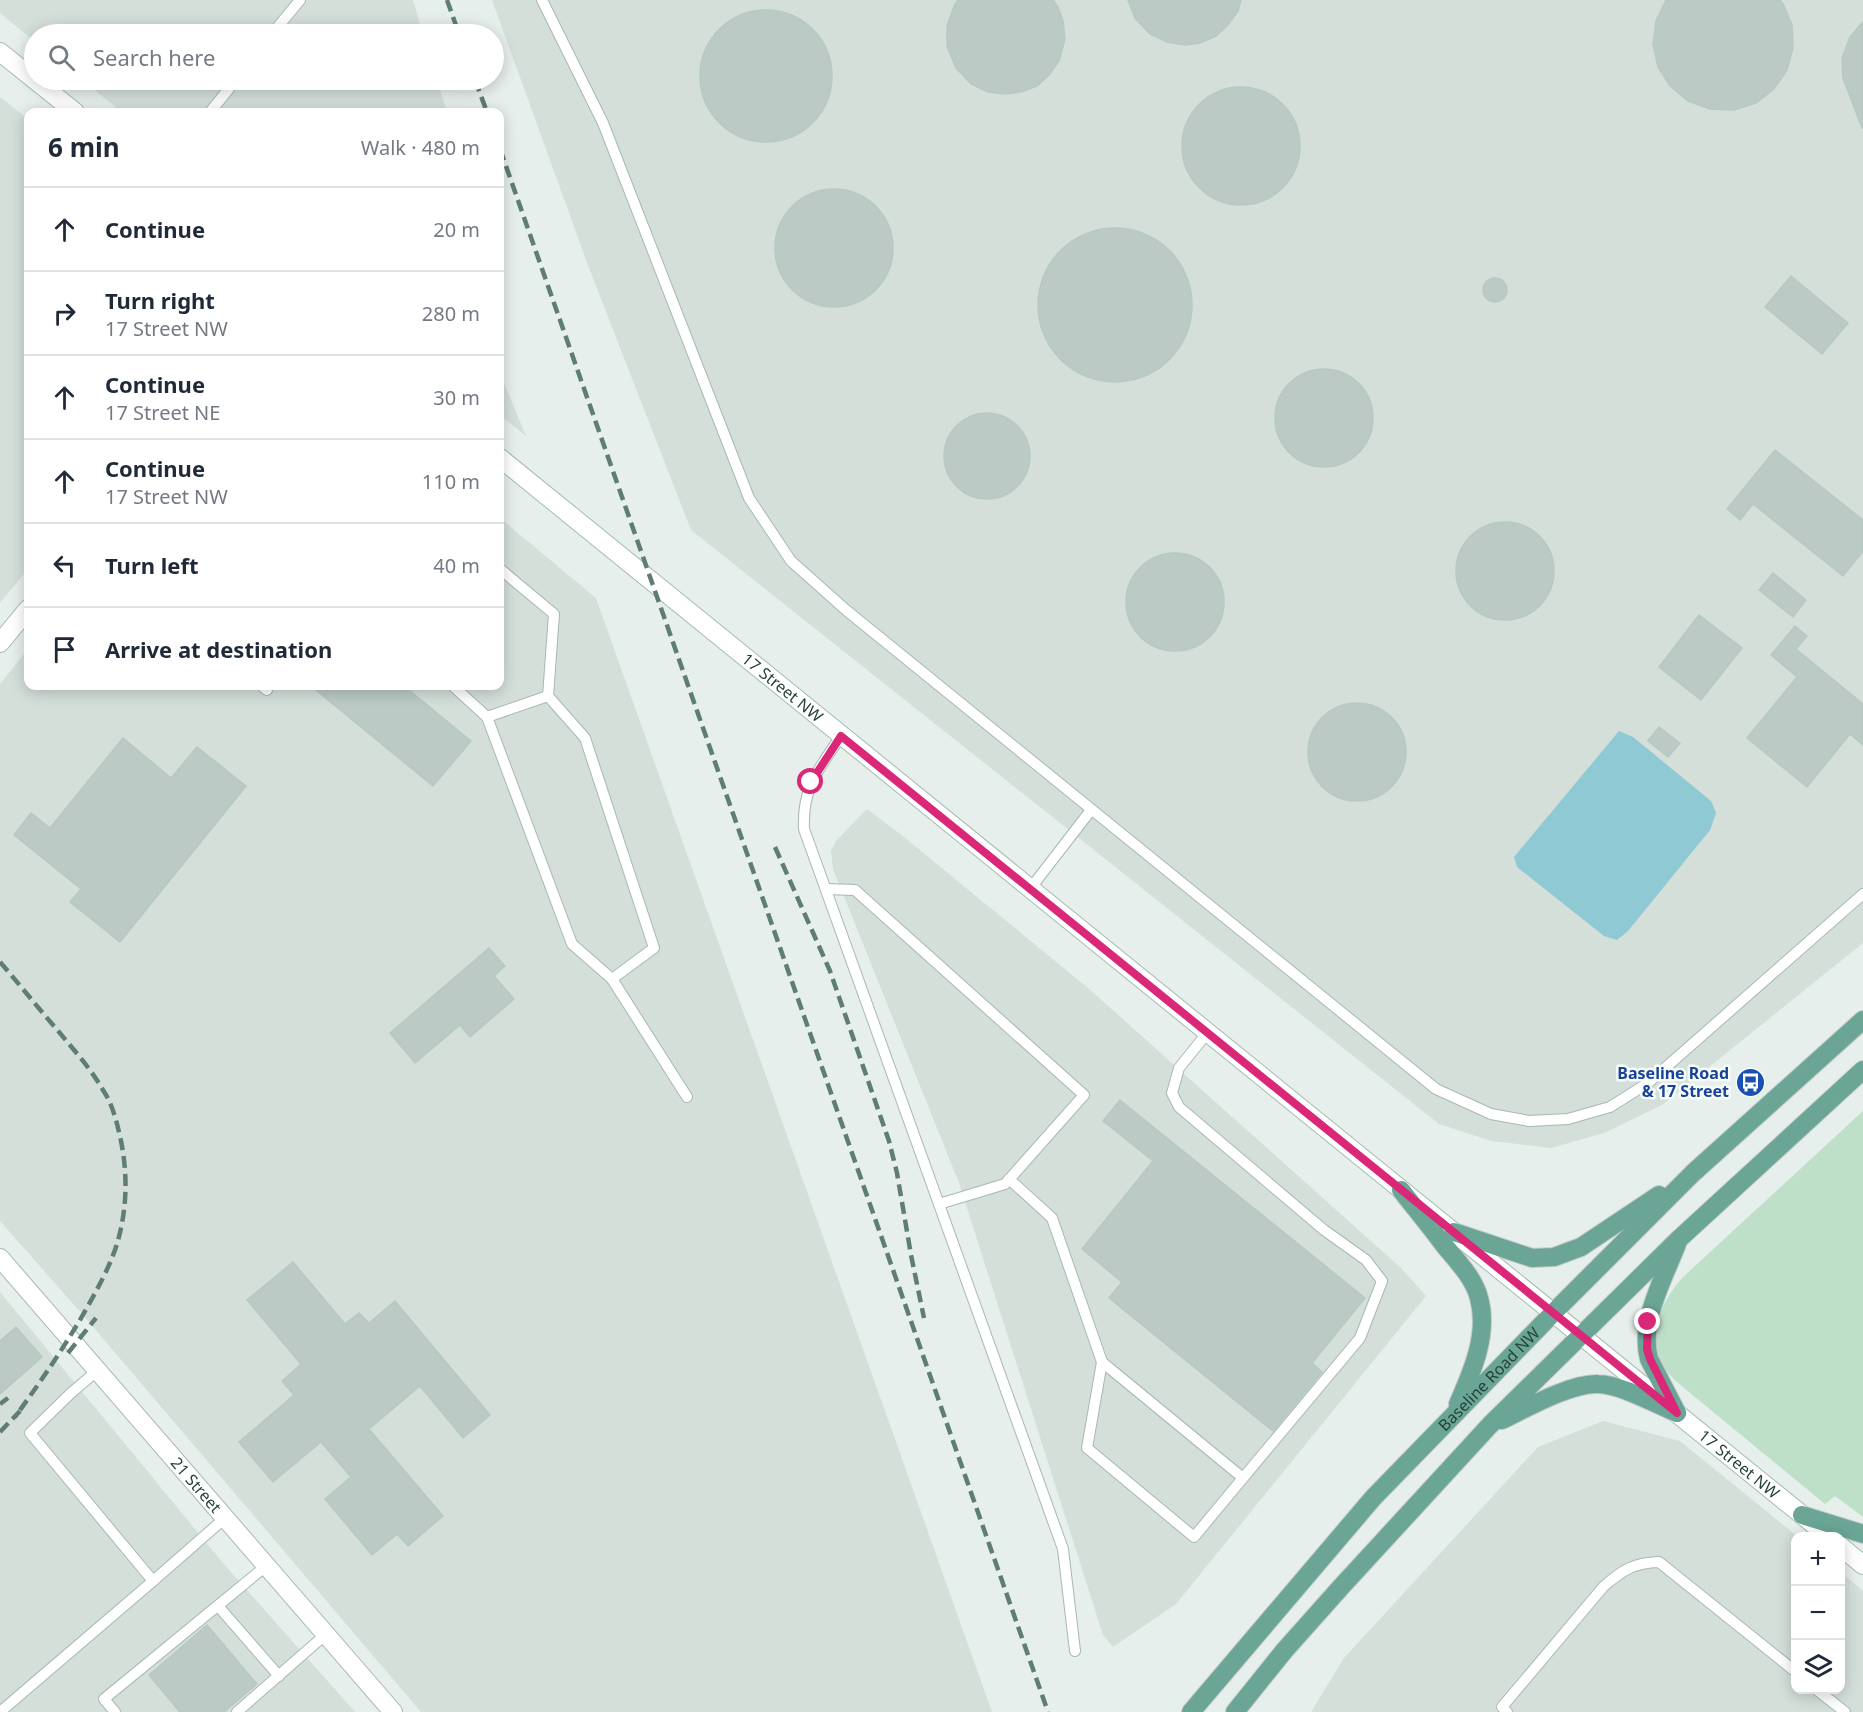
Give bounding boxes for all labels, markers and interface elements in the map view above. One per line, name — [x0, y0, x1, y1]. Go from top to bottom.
search box — [24, 24, 504, 90]
icon: search — [45, 41, 78, 74]
text: Search here — [93, 42, 215, 72]
text: 6 min — [48, 129, 120, 165]
text: Walk · 480 m — [361, 134, 480, 161]
icon: ahead — [48, 213, 81, 246]
text: Continue — [105, 214, 205, 244]
text: 20 m — [433, 216, 480, 243]
text: Turn right — [105, 285, 215, 315]
icon: right — [48, 297, 81, 330]
text: 280 m — [422, 300, 480, 327]
text: 17 Street NW — [105, 315, 228, 342]
text: Continue — [105, 369, 205, 399]
icon: ahead — [48, 381, 81, 414]
text: 30 m — [433, 384, 480, 411]
text: 17 Street NE — [105, 399, 220, 426]
text: Continue — [105, 453, 205, 483]
icon: ahead — [48, 465, 81, 498]
text: 110 m — [422, 468, 480, 495]
text: 17 Street NW — [105, 483, 228, 510]
icon: left — [48, 549, 81, 582]
text: Turn left — [105, 550, 199, 580]
text: 40 m — [433, 552, 480, 579]
icon: arrive — [48, 633, 81, 666]
text: Arrive at destination — [105, 634, 332, 664]
street label: 17 Street NW — [737, 648, 828, 727]
route start — [797, 768, 823, 794]
place label: Baseline Road & 17 Street — [1617, 1062, 1729, 1102]
bus stop icon: Baseline Road & 17 Street — [1734, 1066, 1766, 1098]
route end — [1634, 1308, 1660, 1334]
street label: Baseline Road NW — [1433, 1322, 1545, 1436]
street label: 17 Street NW — [1694, 1424, 1784, 1503]
street label: 21 Street — [166, 1452, 227, 1518]
map controls — [1791, 1532, 1845, 1694]
button: + — [1791, 1532, 1845, 1586]
button: − — [1791, 1586, 1845, 1640]
button: layers — [1791, 1640, 1845, 1694]

